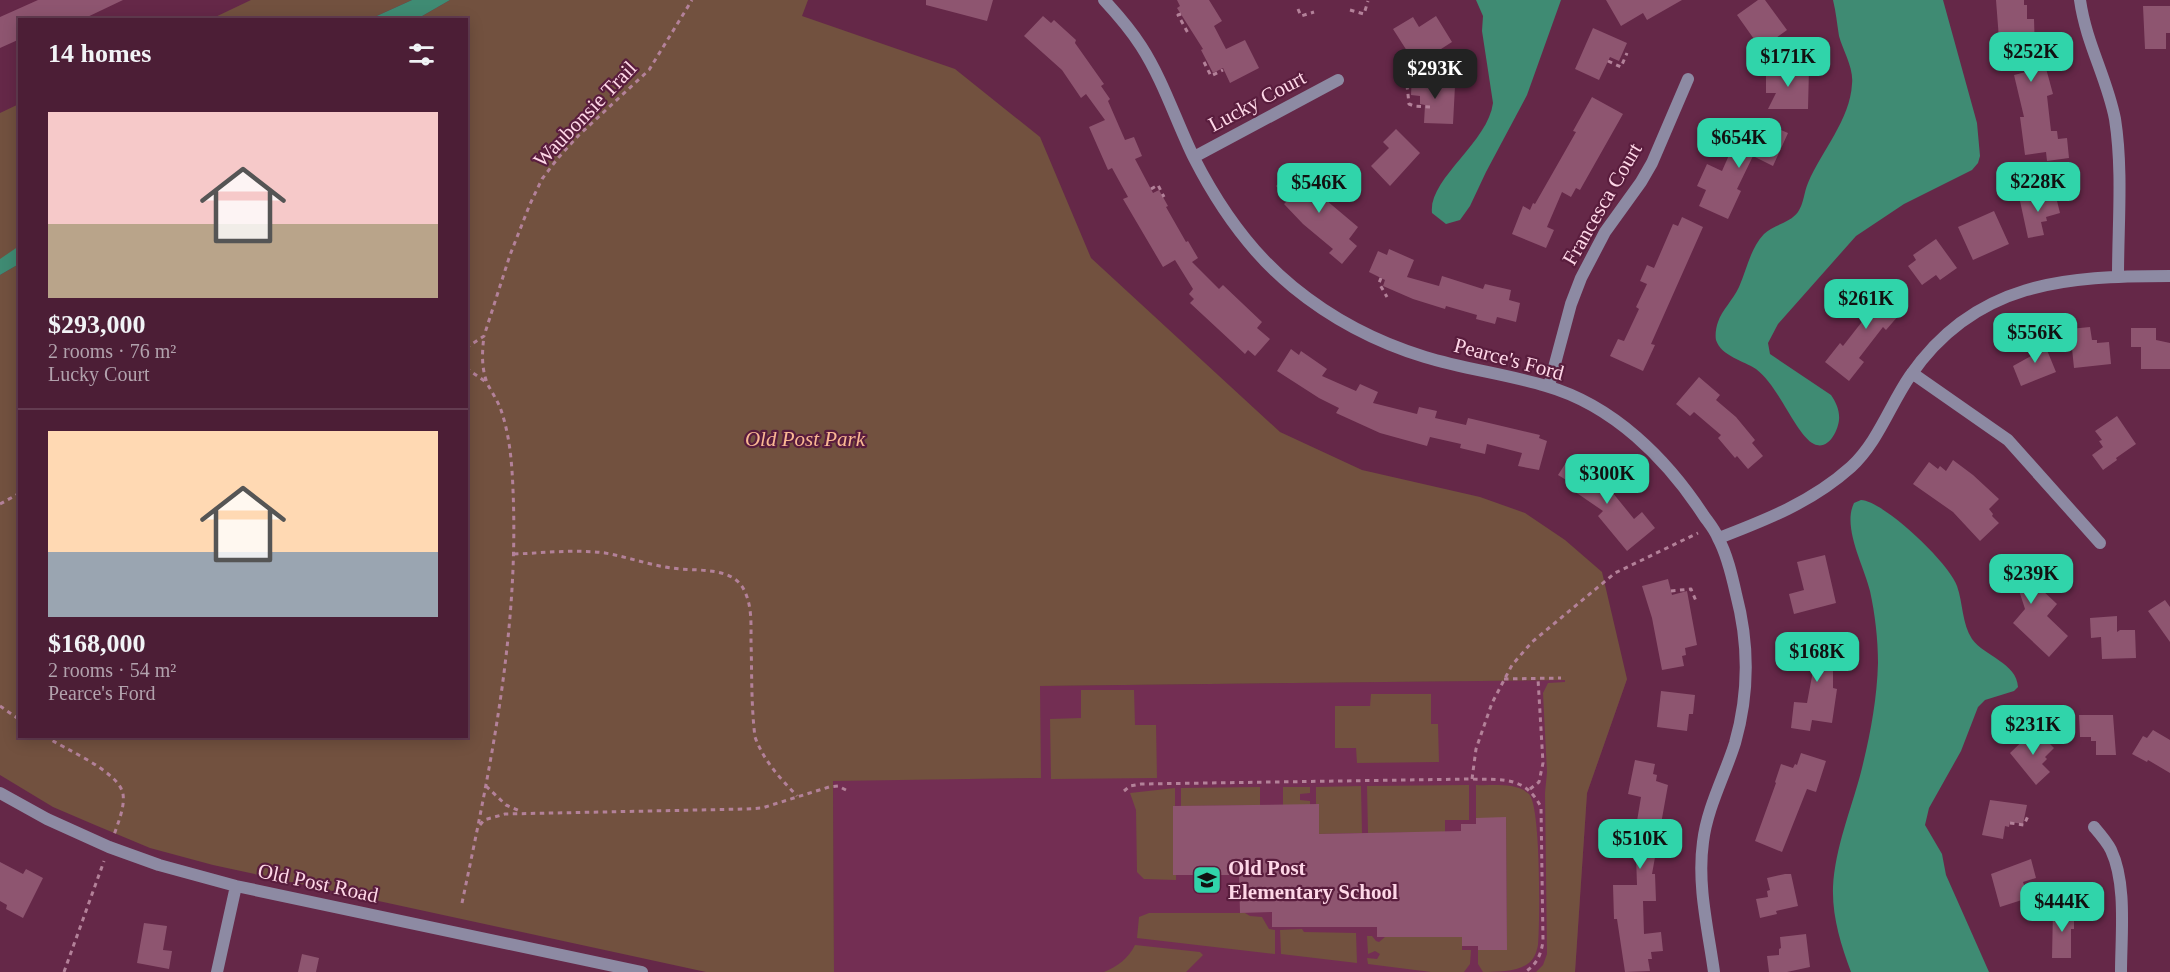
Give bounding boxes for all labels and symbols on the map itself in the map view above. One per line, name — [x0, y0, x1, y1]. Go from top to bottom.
pin: $252K — [1989, 32, 2073, 83]
pin: $171K — [1746, 37, 1830, 88]
pin: $293K — [1393, 49, 1477, 100]
street label: Waubonsie Trail — [529, 56, 642, 172]
street label: Lucky Court — [1204, 65, 1310, 137]
pin: $654K — [1697, 118, 1781, 169]
street label: Francesca Court — [1557, 139, 1647, 269]
pin: $228K — [1996, 162, 2080, 213]
pin: $546K — [1277, 163, 1361, 214]
pin: $261K — [1824, 279, 1908, 330]
pin: $556K — [1993, 313, 2077, 364]
street label: Pearce's Ford — [1451, 333, 1567, 385]
park label: Old Post Park — [745, 427, 866, 451]
pin: $300K — [1565, 454, 1649, 505]
pin: $239K — [1989, 554, 2073, 605]
pin: $168K — [1775, 632, 1859, 683]
pin: $231K — [1991, 705, 2075, 756]
pin: $510K — [1598, 819, 1682, 870]
place label: Old Post Elementary School — [1228, 856, 1398, 904]
street label: Old Post Road — [256, 859, 381, 908]
school or university icon: Old Post Elementary School — [1191, 864, 1223, 896]
pin: $444K — [2020, 882, 2104, 933]

